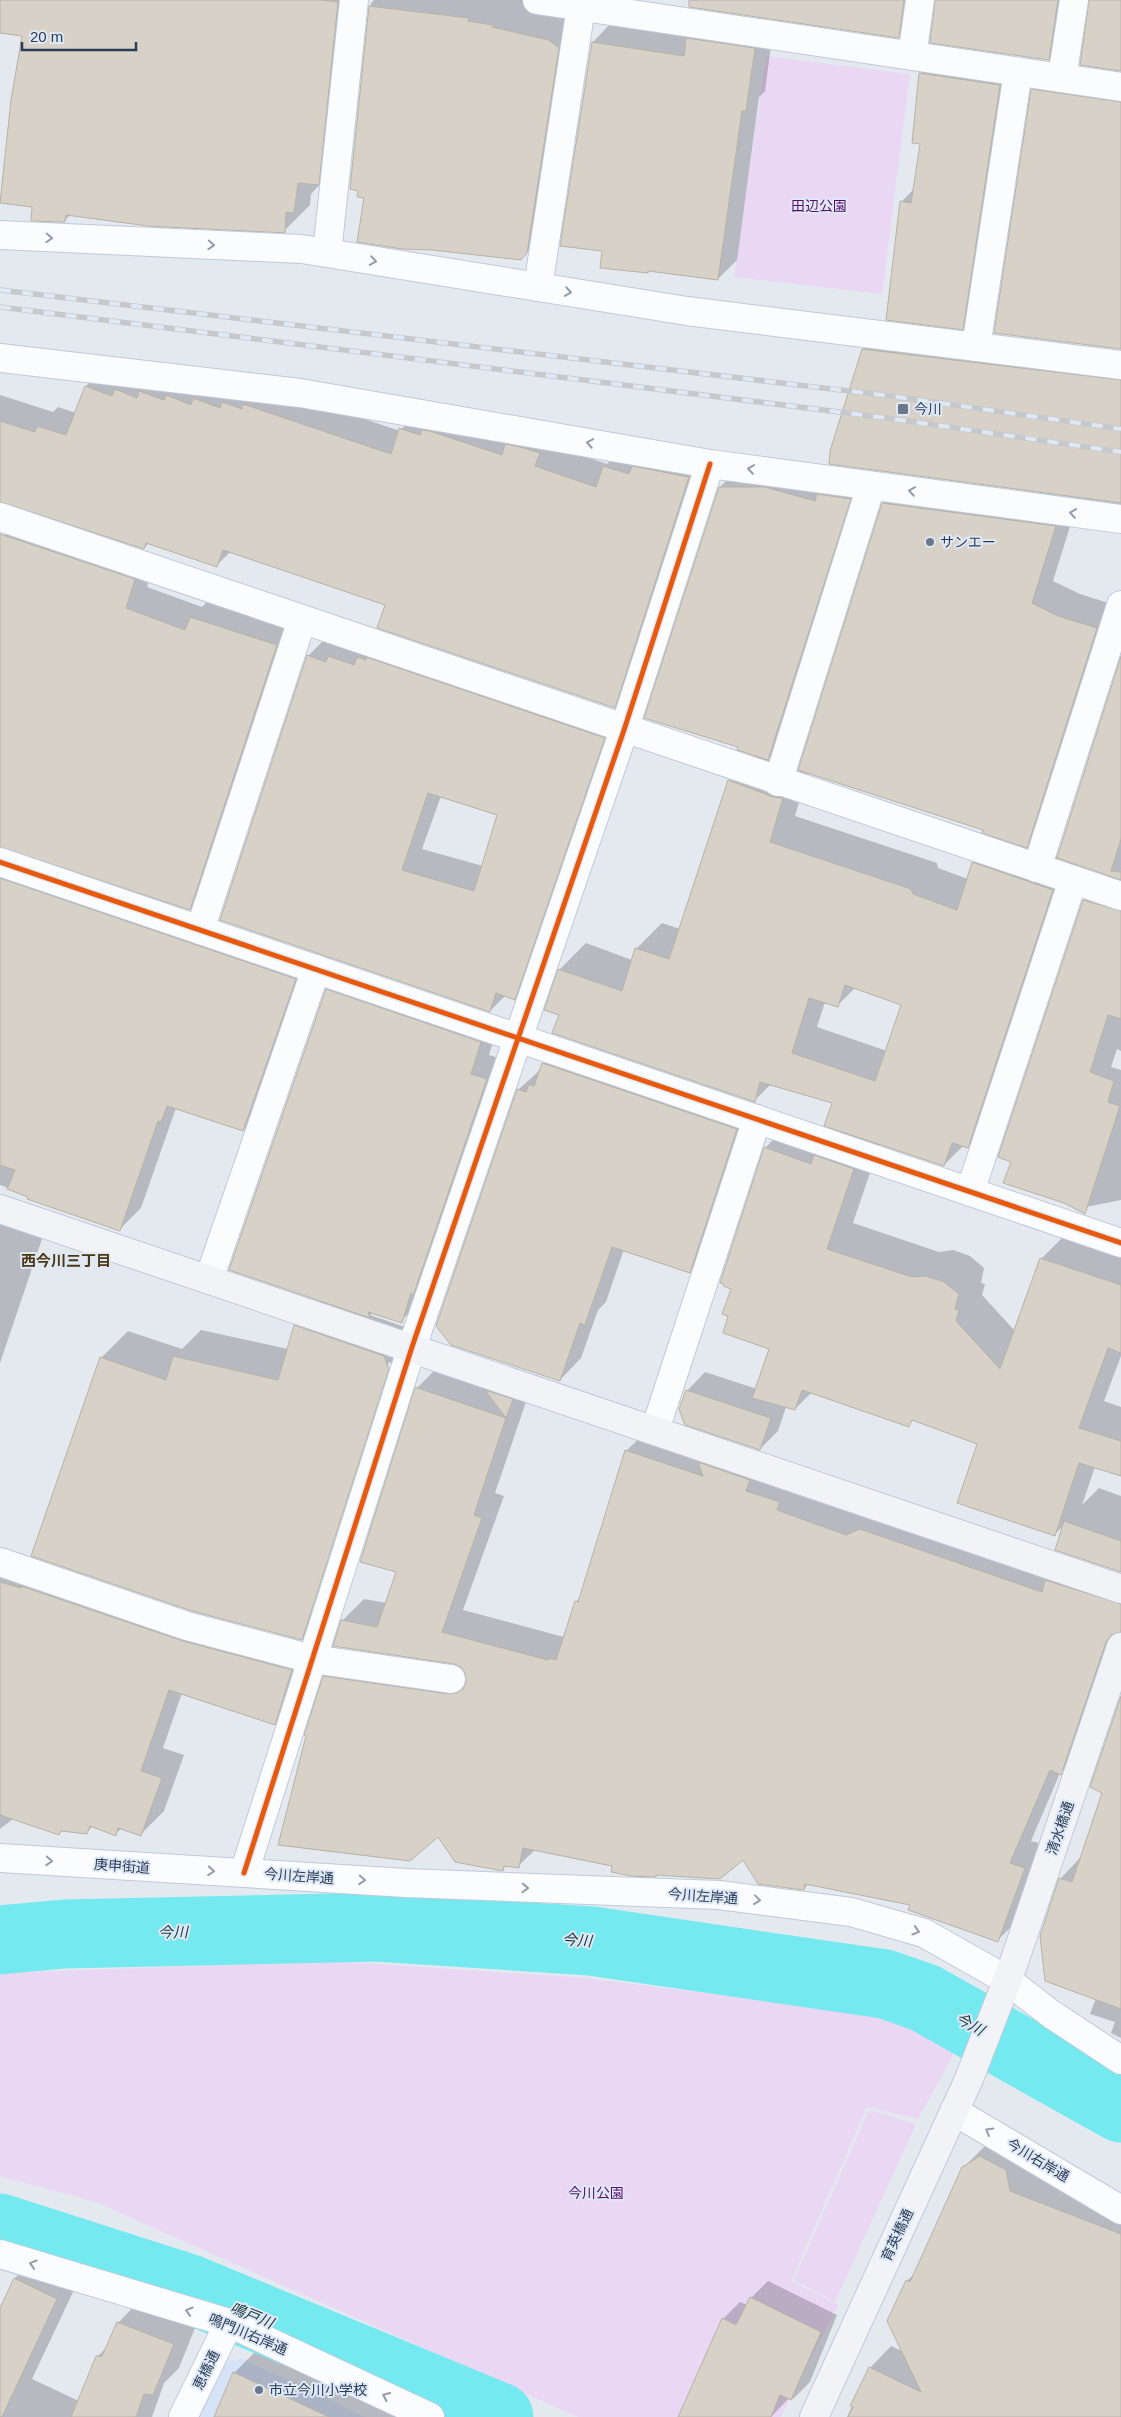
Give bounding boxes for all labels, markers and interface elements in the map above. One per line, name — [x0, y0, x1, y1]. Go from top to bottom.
scale bar — [22, 20, 136, 52]
text: 20 m — [30, 28, 63, 45]
park label: 田辺公園 — [791, 198, 847, 214]
one-way arrow — [45, 232, 53, 243]
one-way arrow — [208, 240, 215, 250]
one-way arrow — [368, 255, 377, 265]
one-way arrow — [563, 286, 572, 296]
place label: 今川 — [914, 401, 942, 417]
marker: 今川 — [896, 402, 910, 416]
one-way arrow — [586, 439, 595, 449]
one-way arrow — [746, 465, 755, 475]
one-way arrow — [907, 486, 915, 497]
one-way arrow — [1068, 508, 1077, 518]
place label: サンエー — [940, 534, 996, 550]
marker: サンエー — [924, 536, 936, 548]
district label: 西今川三丁目 — [21, 1252, 111, 1269]
street label: 清水橋通 — [1043, 1799, 1077, 1857]
one-way arrow — [45, 1855, 53, 1866]
street label: 庚申街道 — [94, 1856, 150, 1876]
one-way arrow — [207, 1865, 215, 1876]
street label: 今川左岸通 — [264, 1866, 334, 1886]
one-way arrow — [359, 1875, 367, 1886]
one-way arrow — [521, 1882, 529, 1893]
street label: 今川左岸通 — [668, 1886, 738, 1906]
one-way arrow — [753, 1894, 761, 1905]
water label: 今川 — [158, 1923, 190, 1941]
one-way arrow — [911, 1925, 919, 1935]
water label: 今川 — [561, 1930, 595, 1950]
water label: 今川 — [953, 2009, 989, 2040]
one-way arrow — [985, 2128, 994, 2138]
street label: 今川右岸通 — [1004, 2135, 1072, 2185]
park label: 今川公園 — [568, 2185, 624, 2201]
street label: 育英橋通 — [878, 2206, 916, 2264]
one-way arrow — [30, 2259, 38, 2269]
water label: 鳴戸川 — [228, 2299, 278, 2332]
one-way arrow — [185, 2307, 194, 2317]
street label: 鳴門川右岸通 — [206, 2310, 290, 2358]
street label: 恵橋通 — [190, 2348, 222, 2392]
place label: 市立今川小学校 — [269, 2382, 367, 2398]
marker: 市立今川小学校 — [253, 2384, 265, 2396]
one-way arrow — [382, 2392, 391, 2403]

